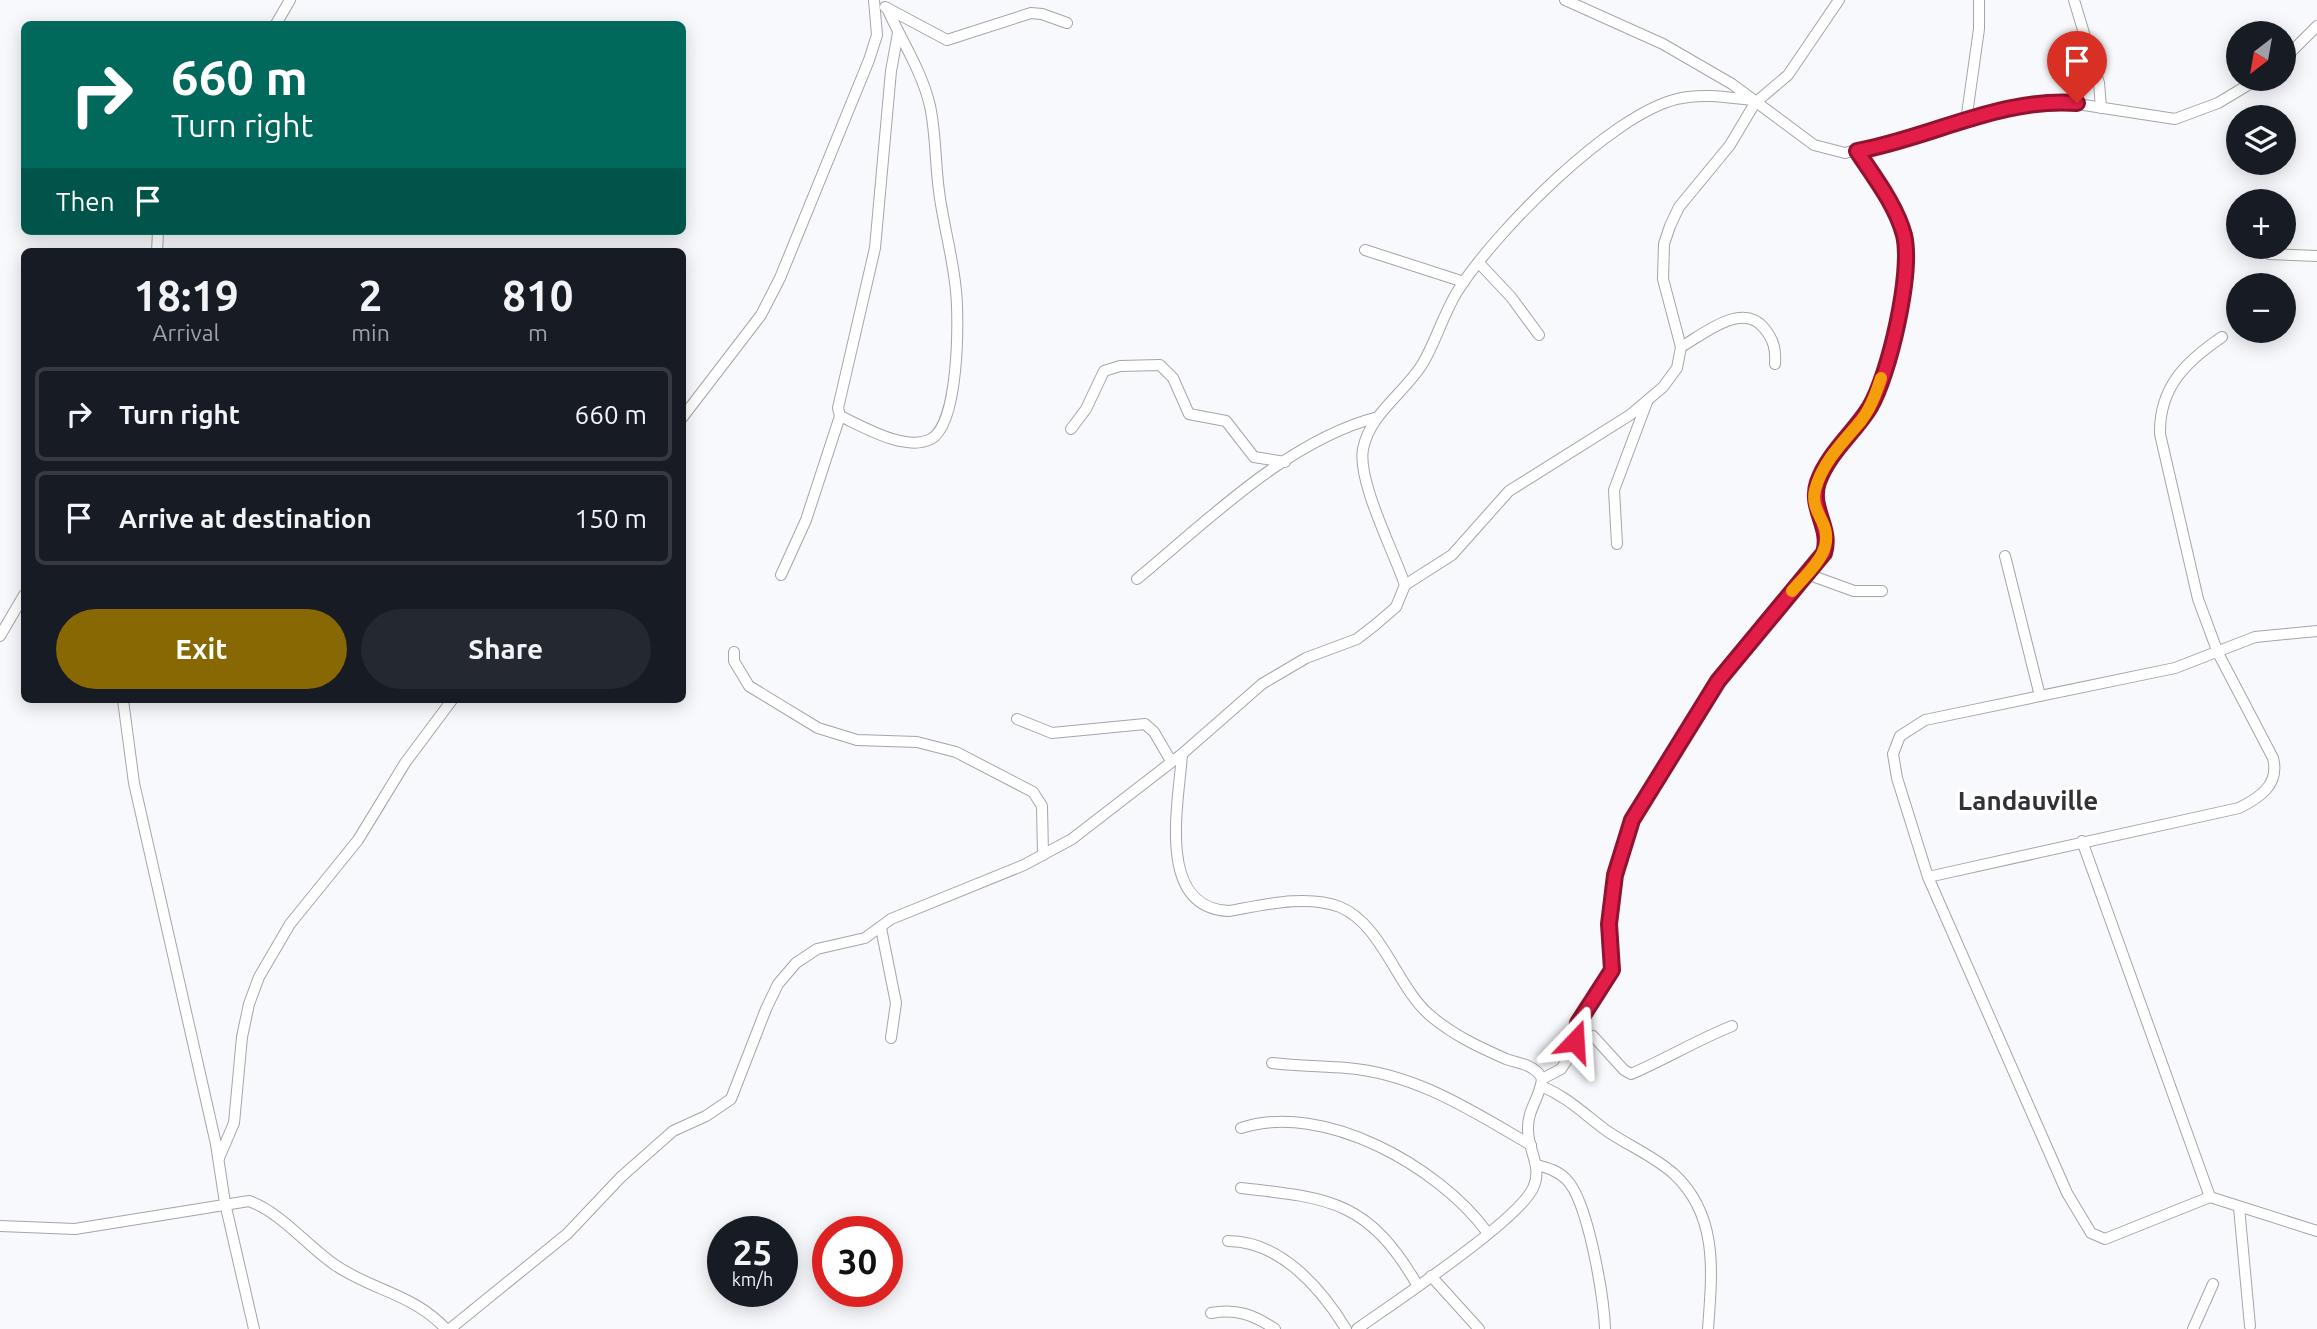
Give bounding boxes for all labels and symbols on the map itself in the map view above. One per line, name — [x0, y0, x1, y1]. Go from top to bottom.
north arrow — [2226, 21, 2296, 91]
pin — [2047, 31, 2107, 103]
district label: Landauville — [1958, 786, 2098, 815]
position arrow — [1538, 1004, 1612, 1078]
speed limit sign: 30 — [812, 1216, 903, 1307]

